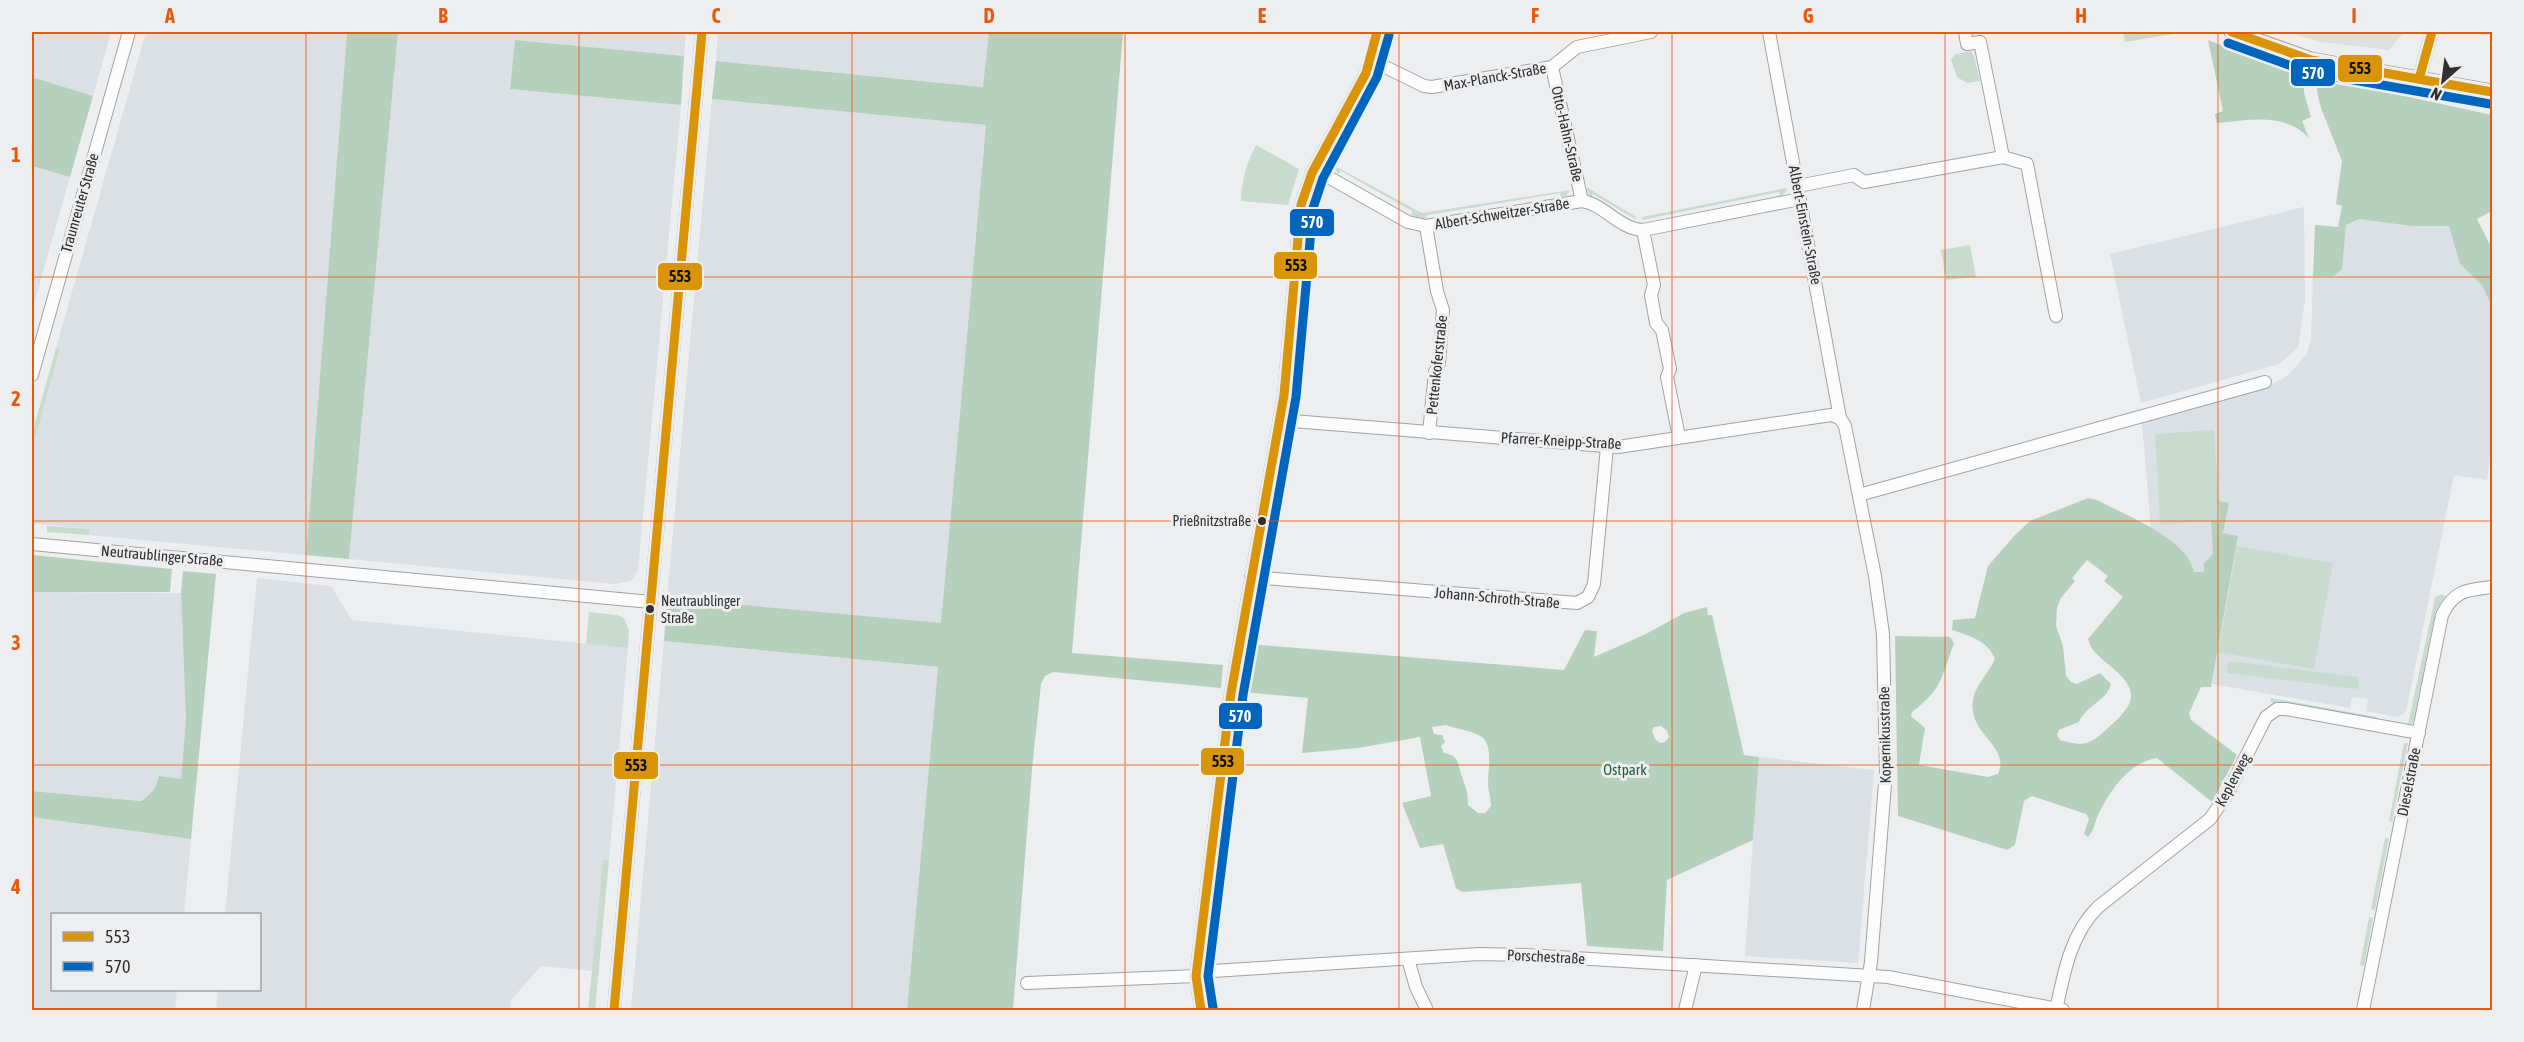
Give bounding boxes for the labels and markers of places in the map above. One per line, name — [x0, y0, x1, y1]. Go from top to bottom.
place label: Prießnitzstraße — [1173, 513, 1251, 529]
marker: Prießnitzstraße — [1256, 515, 1268, 527]
place label: Neutraublinger Straße — [661, 593, 741, 626]
marker: Neutraublinger Straße — [644, 603, 656, 615]

